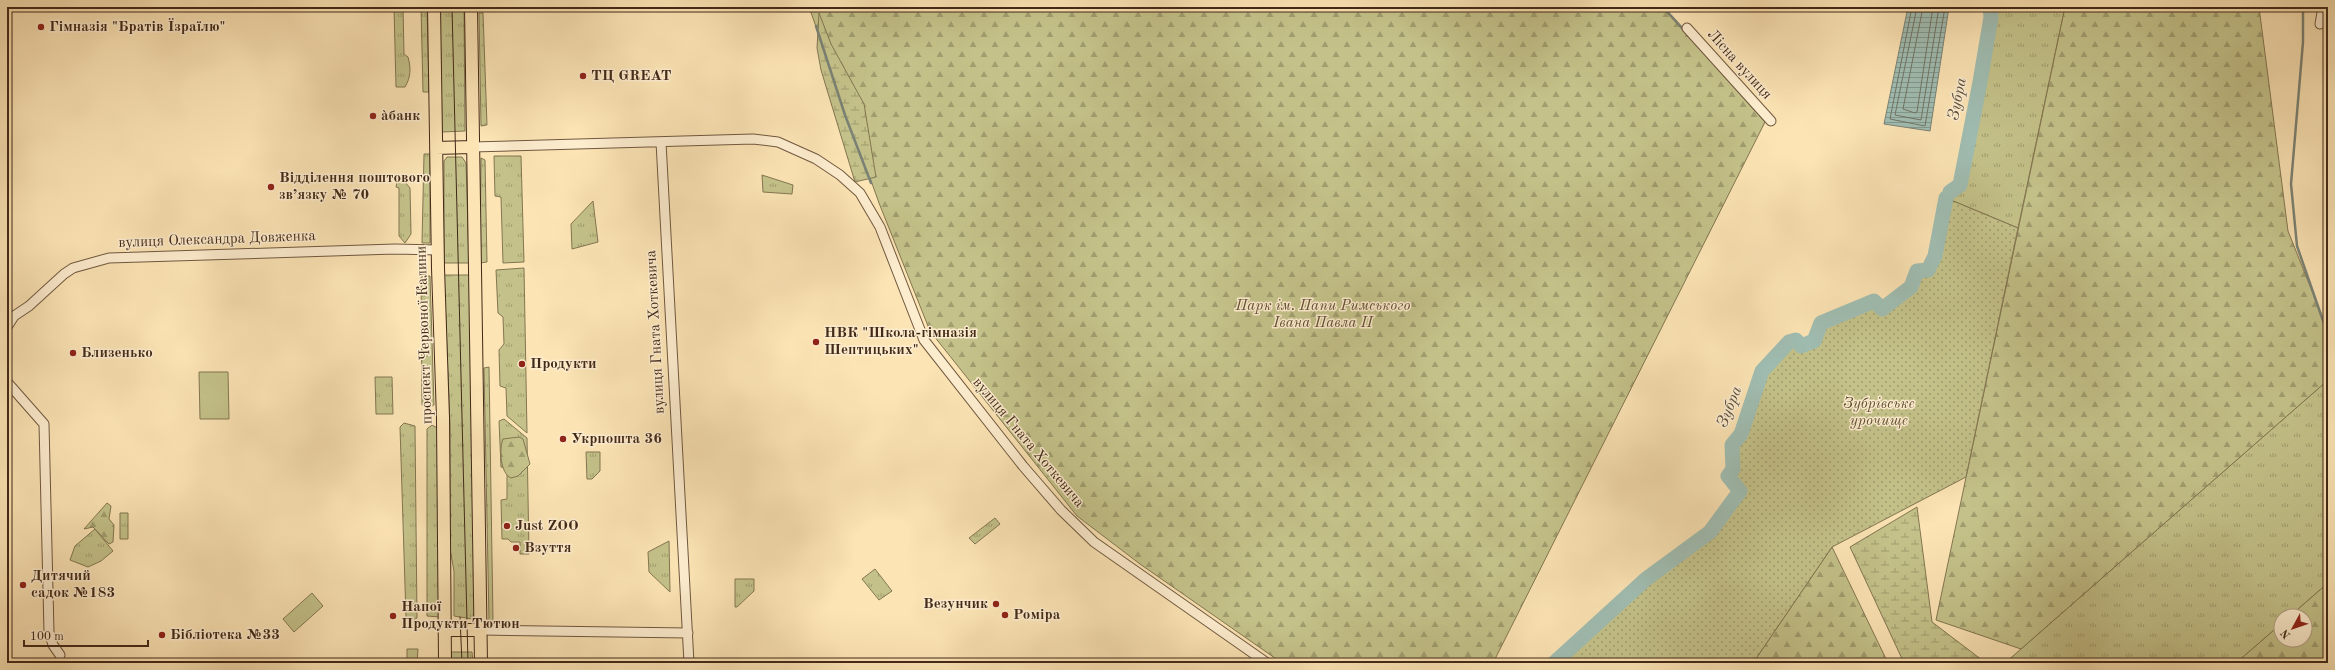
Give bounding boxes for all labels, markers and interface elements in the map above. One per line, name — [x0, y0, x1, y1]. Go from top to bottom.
place label: Гімназія "Братів Їзраїлю" — [49, 18, 225, 35]
marker: Гімназія "Братів Їзраїлю" — [36, 22, 46, 32]
street label: Лісна вулиця — [1704, 27, 1774, 103]
place label: ТЦ GREAT — [591, 69, 672, 84]
marker: ТЦ GREAT — [578, 71, 588, 81]
water label: Зубра — [1946, 76, 1970, 122]
place label: а̀банк — [381, 109, 420, 124]
marker: а̀банк — [368, 111, 378, 121]
place label: Відділення поштового зв’язку № 70 — [279, 171, 430, 203]
marker: Відділення поштового зв’язку № 70 — [266, 182, 276, 192]
street label: вулиця Олександра Довженка — [118, 229, 317, 251]
street label: проспект Червоної Калини — [414, 246, 436, 424]
street label: вулиця Гната Хоткевича — [644, 249, 668, 414]
park label: Парк ім. Папи Римського Івана Павла ІІ — [1235, 299, 1411, 331]
place label: НВК "Школа-гімназія Шептицьких" — [824, 326, 977, 358]
marker: НВК "Школа-гімназія Шептицьких" — [811, 337, 821, 347]
place label: Близенько — [81, 346, 153, 361]
marker: Близенько — [68, 348, 78, 358]
place label: Продукти — [530, 357, 597, 372]
marker: Продукти — [517, 359, 527, 369]
street label: вулиця Гната Хоткевича — [969, 375, 1087, 511]
water label: Зубра — [1715, 384, 1746, 430]
park label: Зубрівське урочище — [1843, 396, 1915, 429]
place label: Укрпошта 36 — [571, 432, 662, 447]
marker: Укрпошта 36 — [558, 434, 568, 444]
place label: Just ZOO — [515, 519, 579, 534]
marker: Just ZOO — [502, 521, 512, 531]
place label: Взуття — [524, 541, 572, 556]
marker: Взуття — [511, 543, 521, 553]
place label: Дитячий садок №183 — [31, 569, 115, 601]
marker: Дитячий садок №183 — [18, 580, 28, 590]
place label: Везунчик — [923, 597, 988, 612]
marker: Везунчик — [991, 599, 1001, 609]
place label: Напої Продукти Тютюн — [401, 600, 520, 632]
place label: Роміра — [1013, 608, 1061, 623]
north arrow — [2273, 608, 2313, 648]
marker: Роміра — [1000, 610, 1010, 620]
marker: Напої Продукти Тютюн — [388, 611, 398, 621]
scale bar — [24, 622, 148, 648]
text: N — [2279, 626, 2293, 640]
place label: Бібліотека №33 — [170, 628, 280, 643]
marker: Бібліотека №33 — [157, 630, 167, 640]
text: 100 m — [30, 631, 64, 643]

